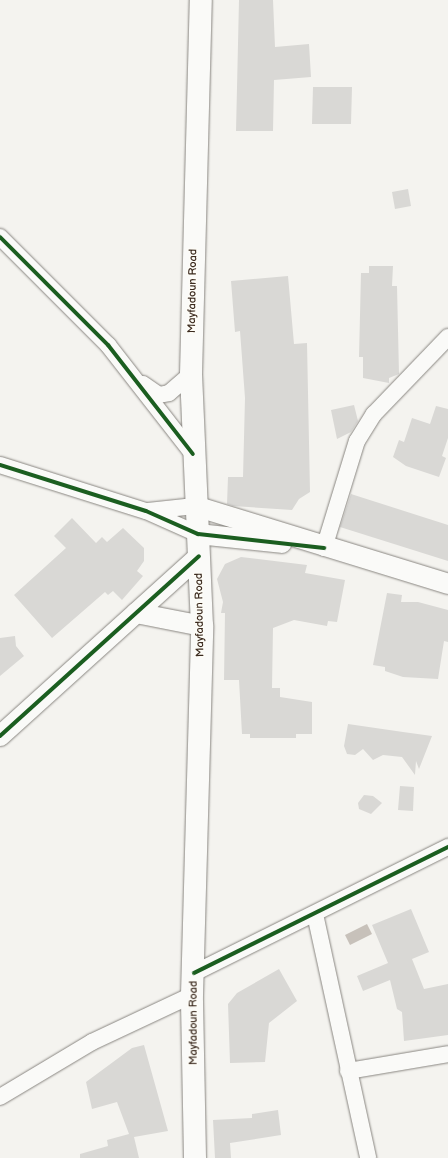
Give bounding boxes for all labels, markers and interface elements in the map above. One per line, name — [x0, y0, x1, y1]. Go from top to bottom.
street label: Mayfadoun Road — [186, 249, 200, 333]
street label: Mayfadoun Road — [193, 573, 207, 657]
street label: Mayfadoun Road — [187, 981, 201, 1065]

